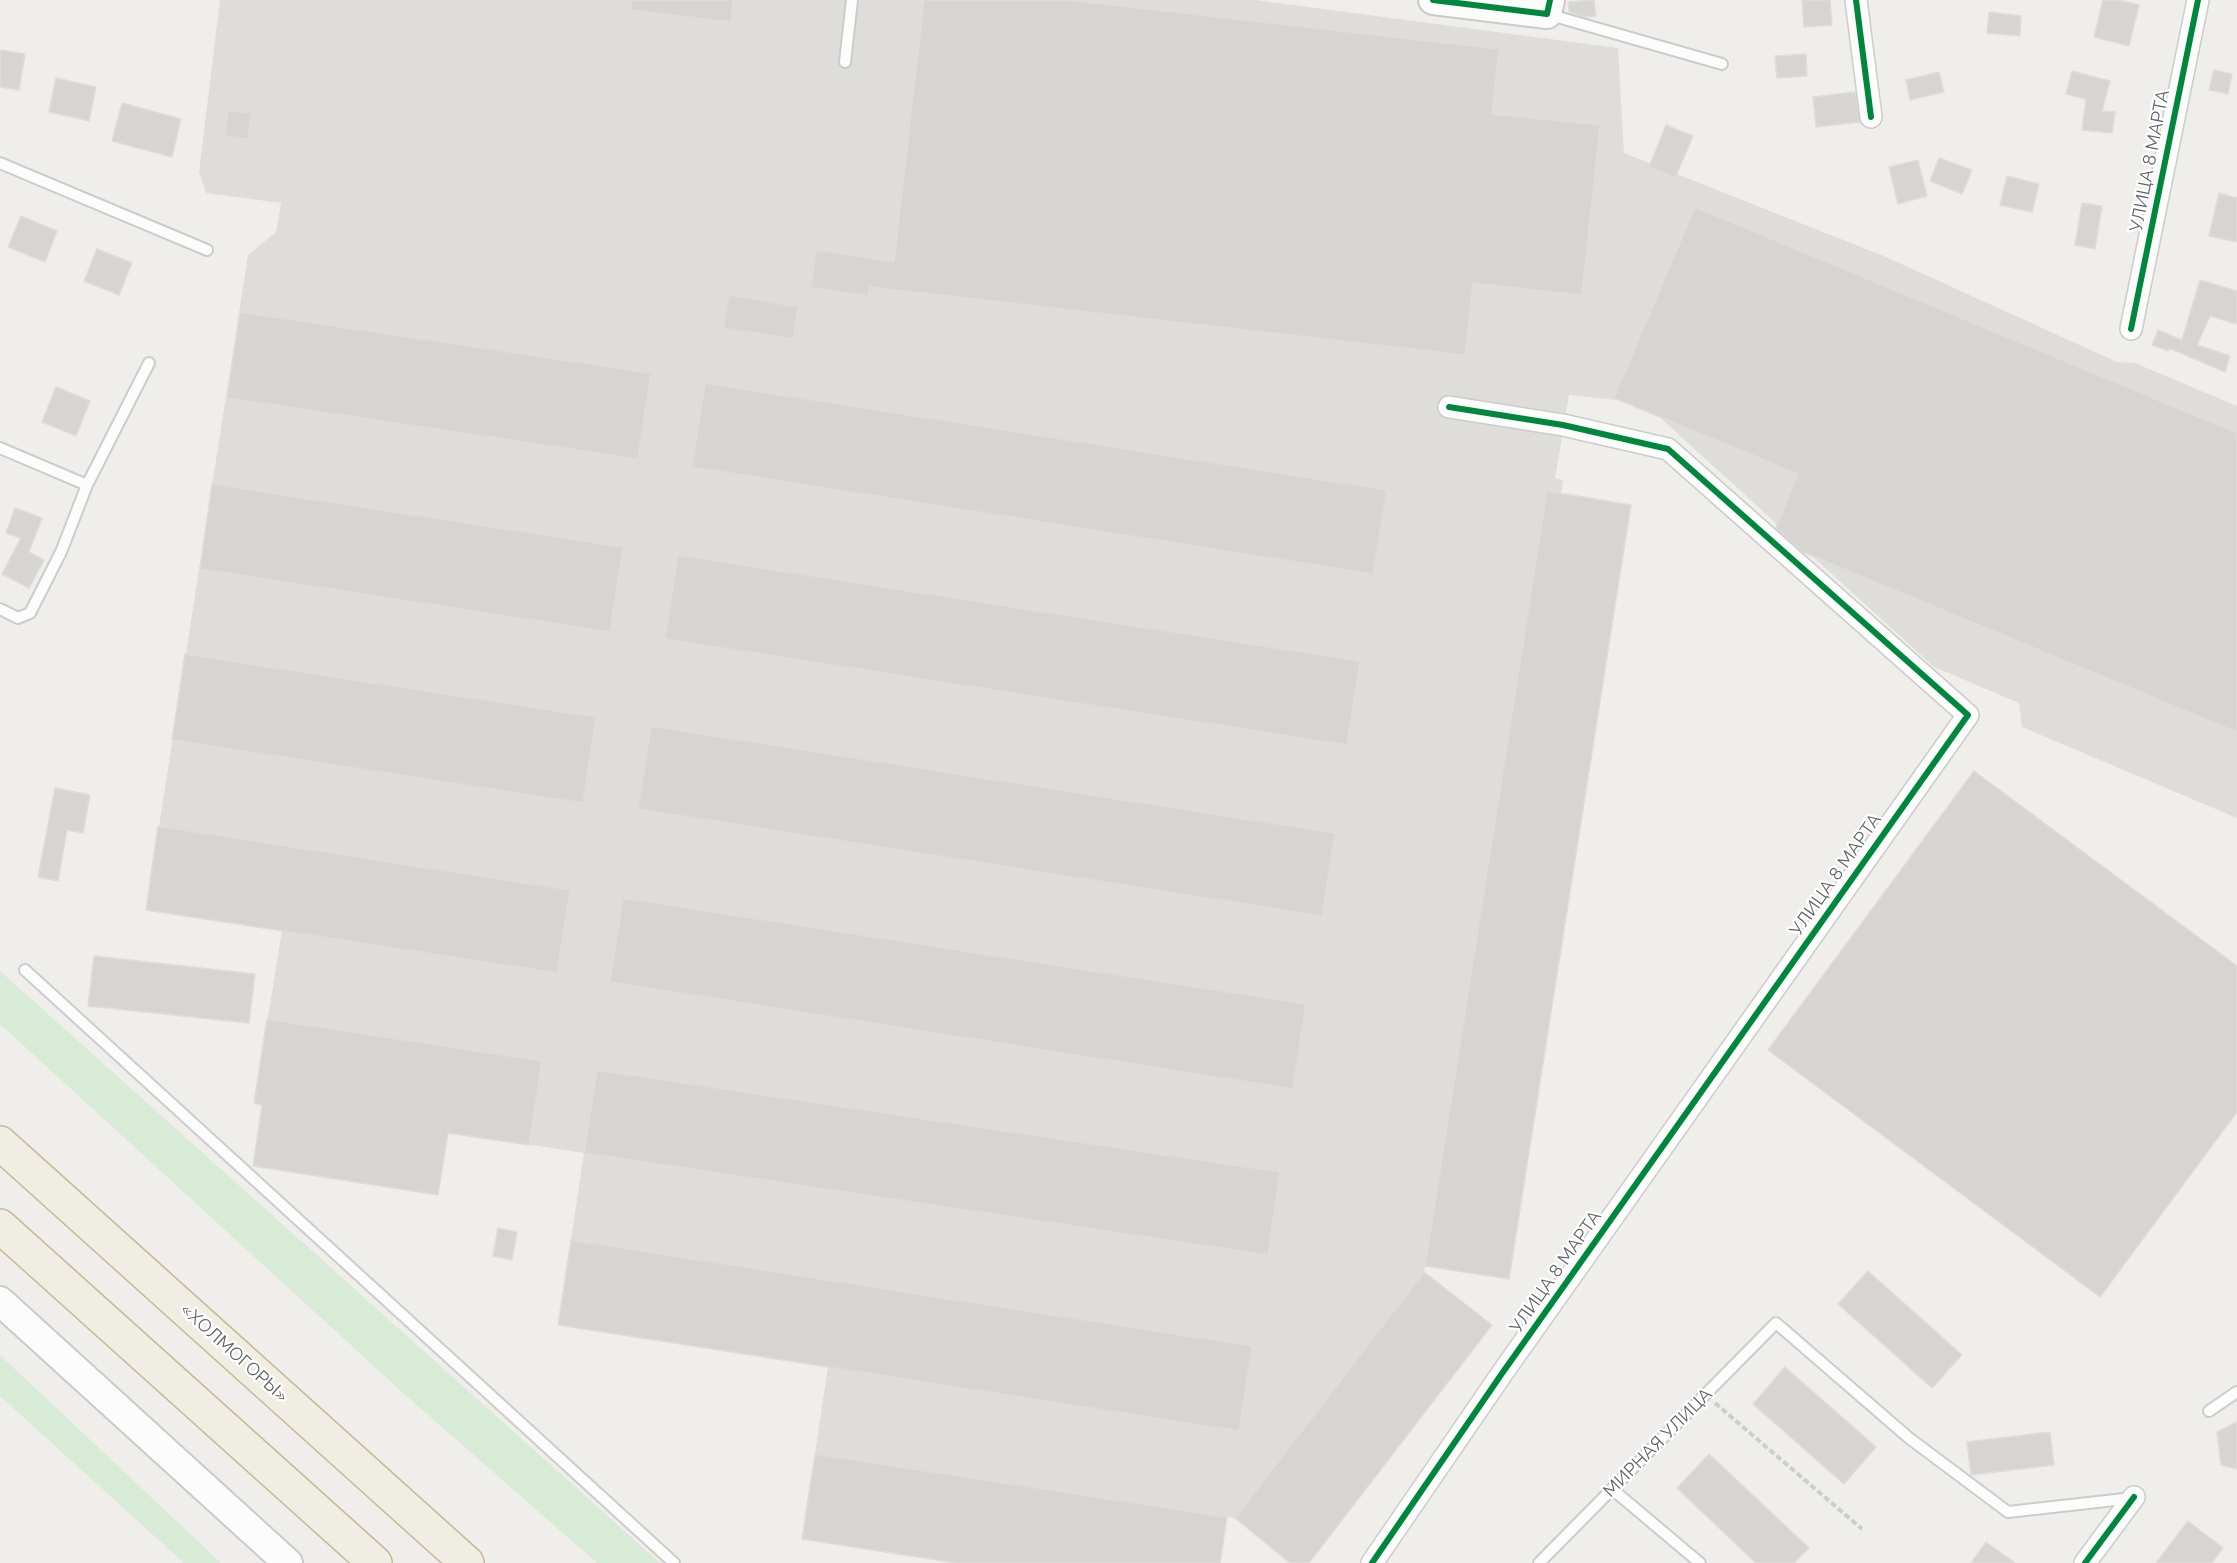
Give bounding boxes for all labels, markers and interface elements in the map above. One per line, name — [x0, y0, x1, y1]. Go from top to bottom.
street label: УЛИЦА 8 МАРТА — [2126, 88, 2174, 234]
street label: УЛИЦА 8 МАРТА — [1786, 810, 1886, 940]
street label: УЛИЦА 8 МАРТА — [1506, 1207, 1606, 1337]
street label: «ХОЛМОГОРЫ» — [176, 1299, 292, 1407]
street label: МИРНАЯ УЛИЦА — [1599, 1384, 1717, 1502]

